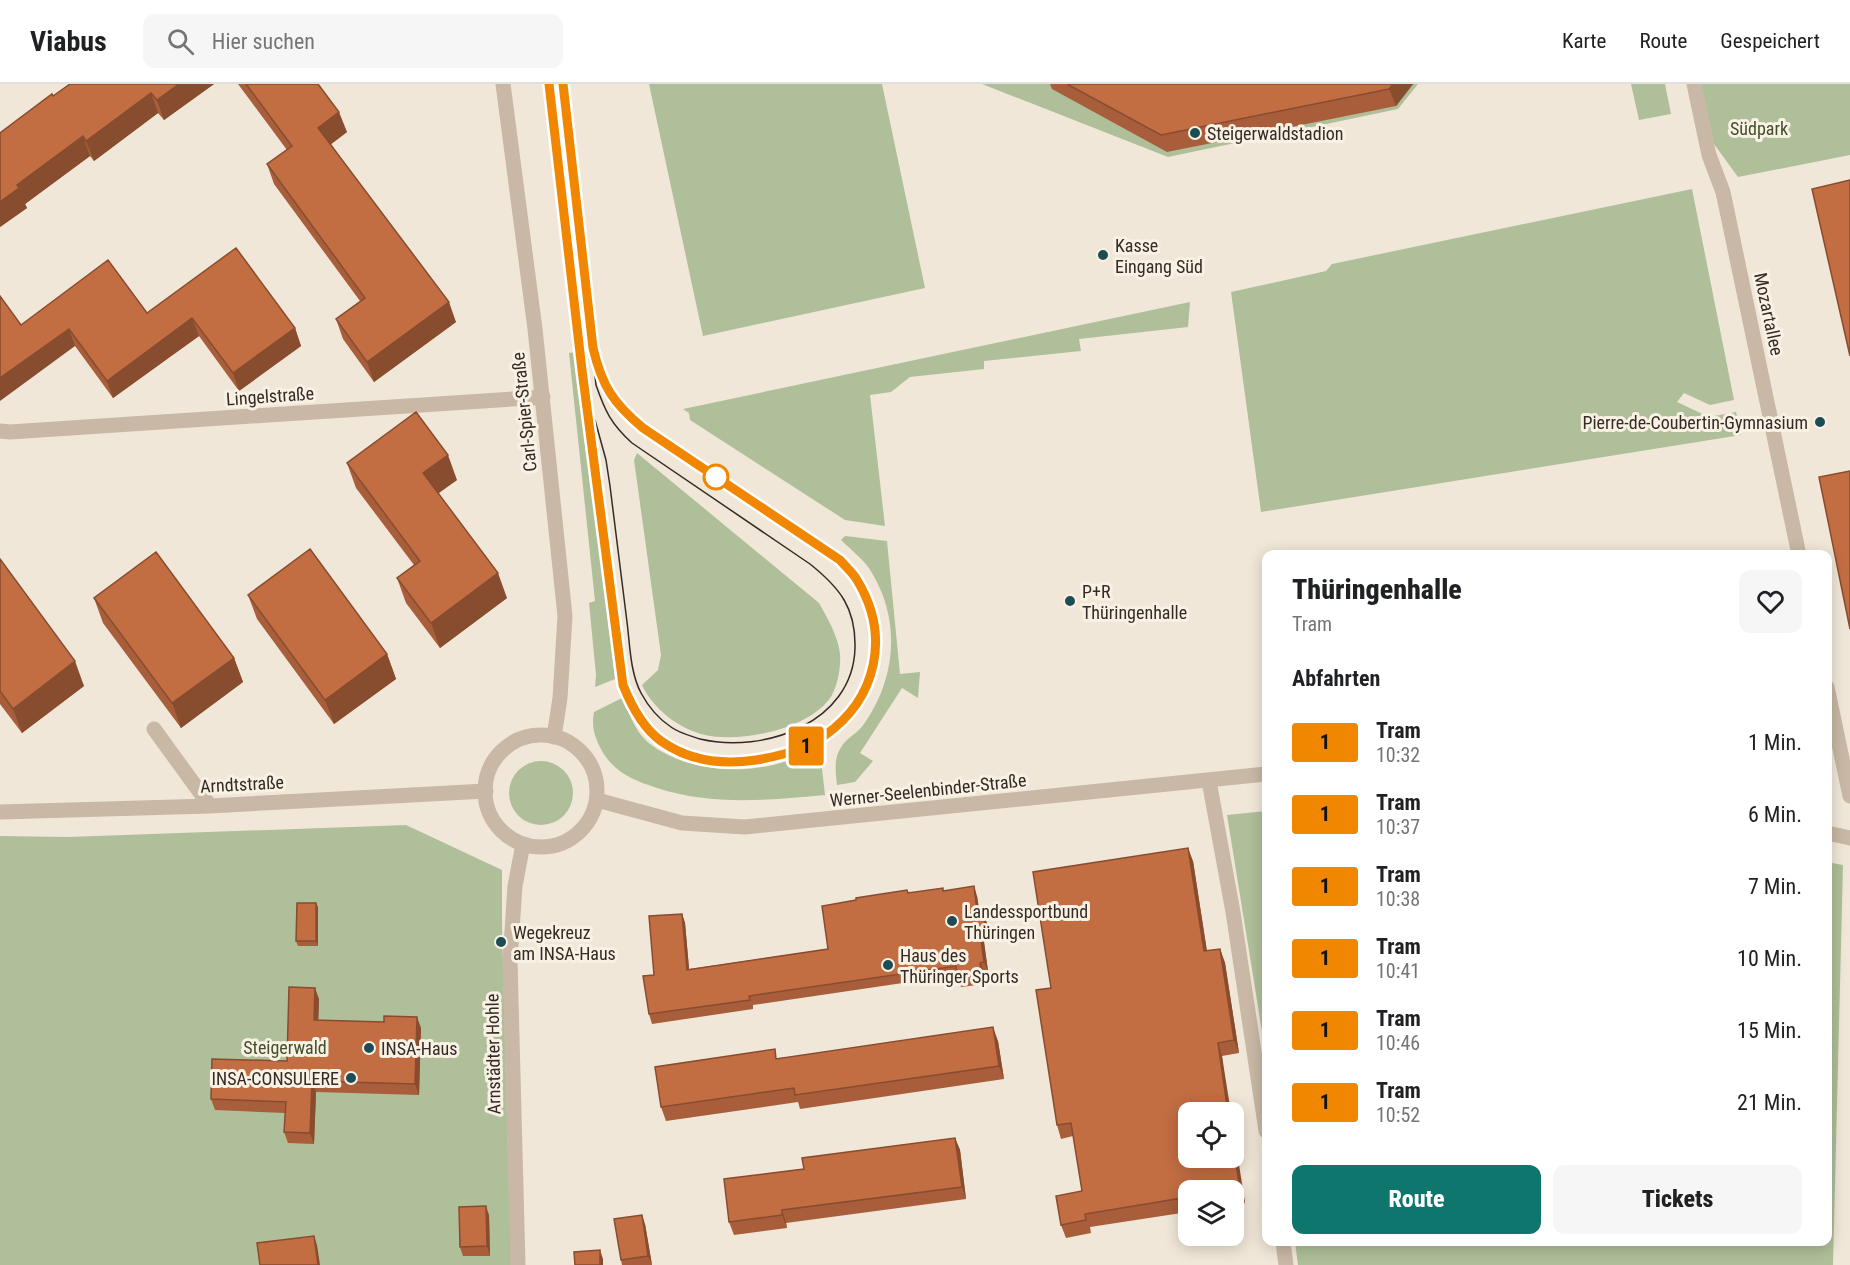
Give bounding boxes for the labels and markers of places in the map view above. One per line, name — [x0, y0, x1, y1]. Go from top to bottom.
place label: Steigerwaldstadion — [1207, 123, 1344, 144]
marker: Steigerwaldstadion — [1188, 126, 1202, 140]
place label: Kasse Eingang Süd — [1115, 235, 1203, 277]
marker: Kasse Eingang Süd — [1096, 248, 1110, 262]
place label: Pierre-de-Coubertin-Gymnasium — [1582, 412, 1808, 433]
marker: Pierre-de-Coubertin-Gymnasium — [1813, 415, 1827, 429]
unlabelled marker — [703, 464, 729, 490]
place label: P+R Thüringenhalle — [1082, 581, 1187, 623]
marker: P+R Thüringenhalle — [1063, 594, 1077, 608]
place label: Landessportbund Thüringen — [964, 901, 1088, 943]
marker: Landessportbund Thüringen — [945, 914, 959, 928]
place label: Wegekreuz am INSA-Haus — [513, 922, 616, 964]
marker: Wegekreuz am INSA-Haus — [494, 935, 508, 949]
place label: Haus des Thüringer Sports — [900, 945, 1019, 987]
marker: Haus des Thüringer Sports — [881, 958, 895, 972]
place label: INSA-Haus — [381, 1038, 458, 1059]
marker: INSA-Haus — [362, 1041, 376, 1055]
place label: INSA-CONSULERE — [212, 1068, 339, 1089]
marker: INSA-CONSULERE — [344, 1071, 358, 1085]

